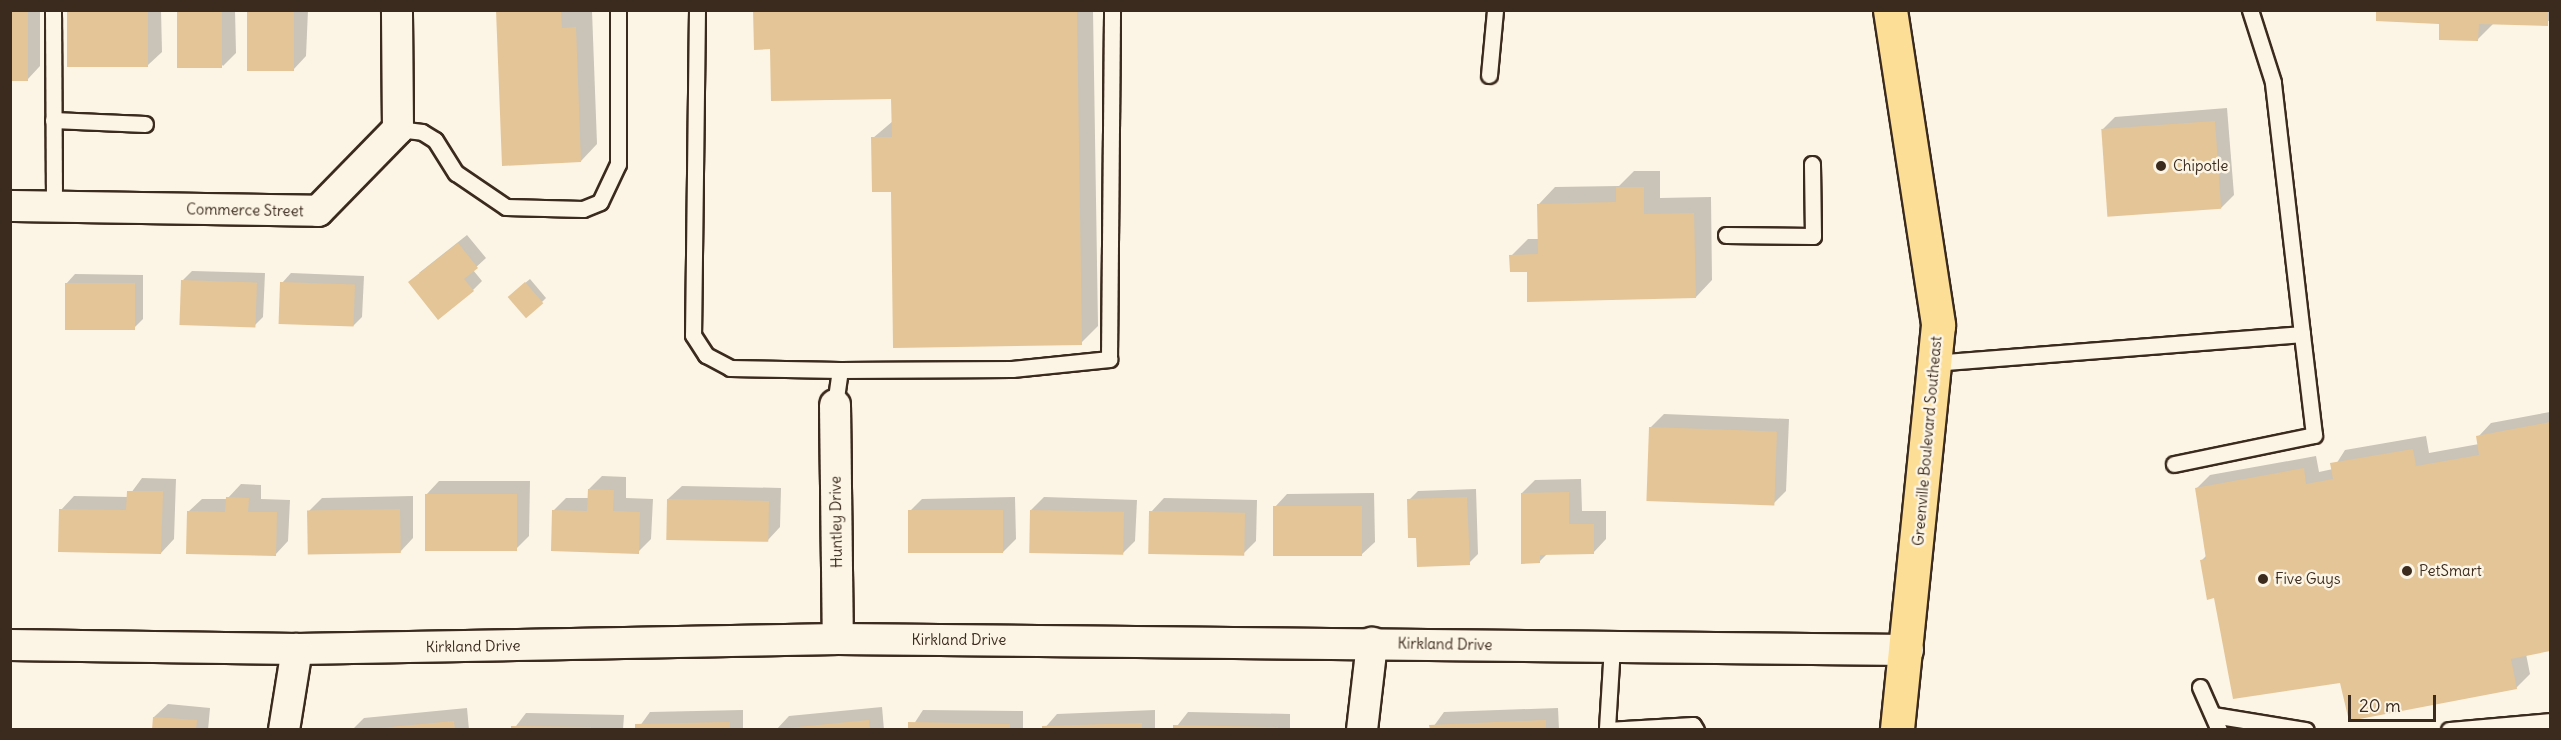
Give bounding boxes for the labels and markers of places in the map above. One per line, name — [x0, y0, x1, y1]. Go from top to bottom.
place label: Chipotle — [2173, 157, 2228, 175]
marker: Chipotle — [2154, 159, 2168, 173]
place label: PetSmart — [2419, 562, 2482, 580]
marker: PetSmart — [2400, 564, 2414, 578]
place label: Five Guys — [2275, 570, 2341, 588]
marker: Five Guys — [2256, 572, 2270, 586]

